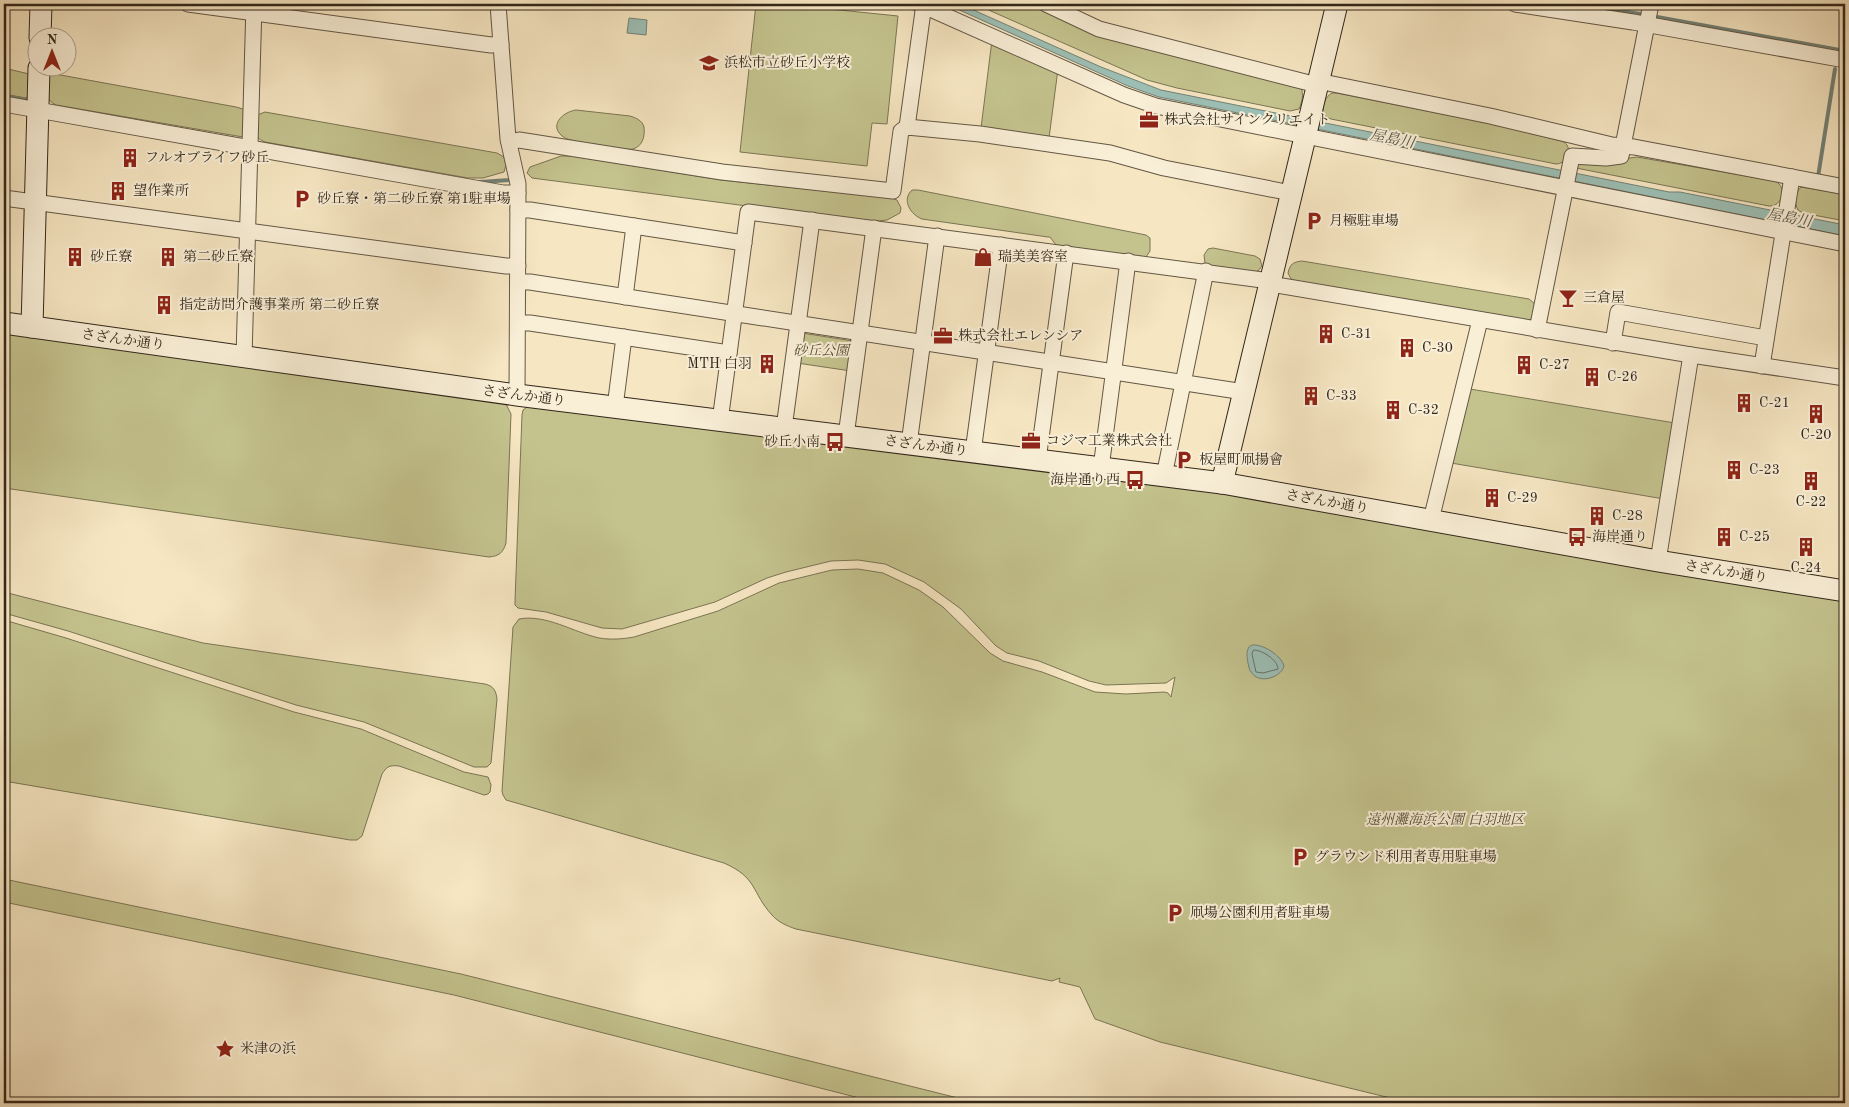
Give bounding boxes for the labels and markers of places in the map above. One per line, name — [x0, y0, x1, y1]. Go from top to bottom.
school or university icon: 浜松市立砂丘小学校 — [698, 52, 720, 74]
place label: 浜松市立砂丘小学校 — [724, 55, 850, 70]
office icon: 株式会社サインクリエイト — [1138, 109, 1160, 131]
place label: 株式会社サインクリエイト — [1164, 112, 1330, 127]
building icon: フルオブライフ砂丘 — [119, 147, 141, 169]
place label: フルオブライフ砂丘 — [145, 150, 269, 165]
building icon: 望作業所 — [107, 180, 129, 202]
place label: 望作業所 — [133, 183, 189, 198]
parking icon: 砂丘寮・第二砂丘寮 第1駐車場 — [291, 188, 313, 210]
place label: 砂丘寮・第二砂丘寮 第1駐車場 — [317, 191, 511, 206]
parking icon: 月極駐車場 — [1303, 210, 1325, 232]
place label: 月極駐車場 — [1329, 213, 1399, 228]
building icon: 砂丘寮 — [64, 246, 86, 268]
building icon: 第二砂丘寮 — [157, 246, 179, 268]
shop icon: 瑞美美容室 — [972, 246, 994, 268]
place label: 砂丘寮 — [90, 249, 132, 264]
place label: 第二砂丘寮 — [183, 249, 253, 264]
place label: 瑞美美容室 — [998, 249, 1068, 264]
bar icon: 三倉屋 — [1557, 287, 1579, 309]
place label: 三倉屋 — [1583, 290, 1625, 305]
building icon: 指定訪問介護事業所 第二砂丘寮 — [153, 294, 175, 316]
place label: 指定訪問介護事業所 第二砂丘寮 — [179, 297, 379, 312]
building icon: C-31 — [1315, 323, 1337, 345]
office icon: 株式会社エレンシア — [932, 325, 954, 347]
place label: C-31 — [1341, 327, 1372, 341]
place label: 株式会社エレンシア — [958, 328, 1083, 343]
building icon: C-30 — [1396, 337, 1418, 359]
place label: C-30 — [1422, 341, 1453, 355]
building icon: MTH 白羽 — [756, 353, 778, 375]
building icon: C-27 — [1513, 354, 1535, 376]
place label: MTH 白羽 — [687, 356, 752, 371]
place label: C-27 — [1539, 358, 1570, 372]
building icon: C-26 — [1581, 366, 1603, 388]
place label: C-26 — [1607, 370, 1638, 384]
building icon: C-33 — [1300, 385, 1322, 407]
place label: C-33 — [1326, 389, 1357, 403]
building icon: C-21 — [1733, 392, 1755, 414]
place label: C-21 — [1759, 396, 1790, 410]
building icon: C-32 — [1382, 399, 1404, 421]
place label: C-32 — [1408, 403, 1439, 417]
building icon: C-20 — [1805, 403, 1827, 425]
place label: C-20 — [1801, 428, 1831, 442]
office icon: コジマ工業株式会社 — [1020, 430, 1042, 452]
bus stop icon: 砂丘小南 — [824, 431, 846, 453]
place label: コジマ工業株式会社 — [1046, 433, 1172, 448]
place label: 砂丘小南 — [764, 434, 820, 449]
parking icon: 板屋町凧揚會 — [1173, 449, 1195, 471]
place label: 板屋町凧揚會 — [1199, 452, 1283, 467]
building icon: C-23 — [1723, 459, 1745, 481]
place label: C-23 — [1749, 463, 1780, 477]
bus stop icon: 海岸通り西 — [1124, 469, 1146, 491]
building icon: C-22 — [1800, 470, 1822, 492]
place label: 海岸通り西 — [1050, 472, 1120, 487]
building icon: C-29 — [1481, 487, 1503, 509]
place label: C-29 — [1507, 491, 1538, 505]
place label: C-22 — [1796, 495, 1826, 509]
building icon: C-28 — [1586, 505, 1608, 527]
place label: C-28 — [1612, 509, 1643, 523]
bus stop icon: 海岸通り — [1566, 526, 1588, 548]
building icon: C-25 — [1713, 526, 1735, 548]
place label: 海岸通り — [1592, 529, 1648, 544]
place label: C-25 — [1739, 530, 1770, 544]
building icon: C-24 — [1795, 536, 1817, 558]
place label: C-24 — [1791, 561, 1821, 575]
parking icon: グラウンド利用者専用駐車場 — [1289, 846, 1311, 868]
place label: グラウンド利用者専用駐車場 — [1315, 849, 1497, 864]
parking icon: 凧場公園利用者駐車場 — [1164, 902, 1186, 924]
place label: 凧場公園利用者駐車場 — [1190, 905, 1330, 920]
place icon: 米津の浜 — [214, 1038, 236, 1060]
place label: 米津の浜 — [240, 1041, 296, 1056]

